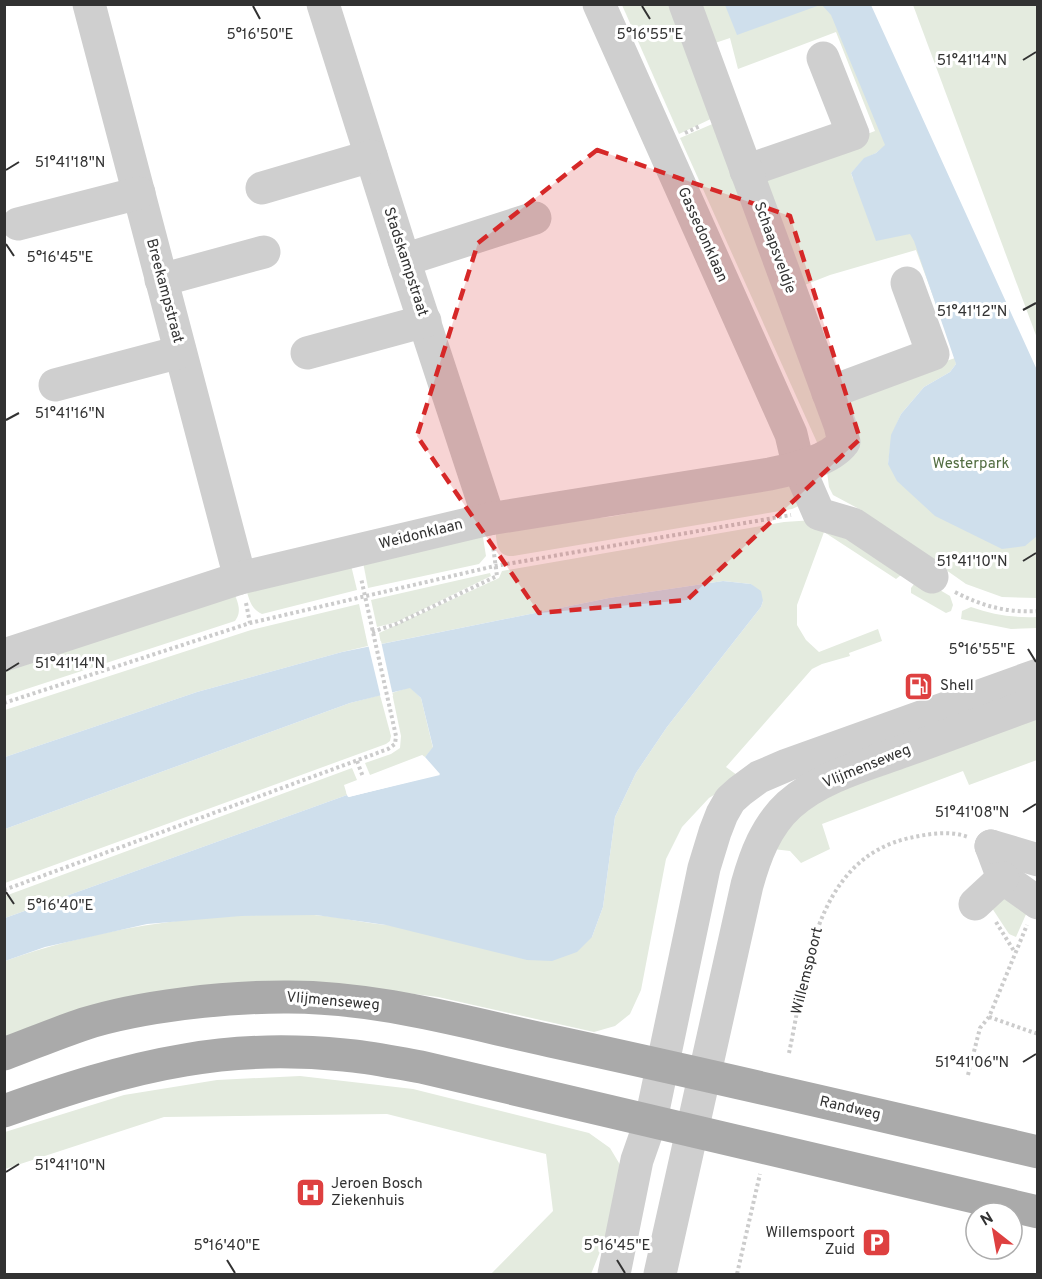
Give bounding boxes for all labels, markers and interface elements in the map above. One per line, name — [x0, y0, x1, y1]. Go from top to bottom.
text: 5°16'50"E — [226, 26, 294, 45]
text: 5°16'55"E — [617, 26, 683, 45]
text: 51°41'14"N — [937, 52, 1007, 71]
text: 51°41'18"N — [35, 154, 105, 173]
street label: Gassedonklaan — [673, 185, 731, 285]
street label: Schaapsveldje — [749, 200, 799, 296]
street label: Stadskampstraat — [378, 205, 432, 319]
street label: Breekampstraat — [141, 237, 187, 345]
text: 5°16'45"E — [27, 249, 93, 268]
text: 51°41'12"N — [937, 303, 1007, 322]
text: 51°41'16"N — [35, 405, 105, 424]
park label: Westerpark — [932, 455, 1010, 474]
street label: Weidonklaan — [377, 515, 465, 555]
text: 51°41'10"N — [936, 553, 1008, 572]
text: 5°16'55"E — [949, 641, 1015, 660]
text: 51°41'14"N — [35, 655, 105, 674]
fuel station icon: Shell — [903, 670, 935, 702]
place label: Shell — [940, 677, 974, 696]
street label: Vlijmenseweg — [820, 741, 914, 793]
text: 51°41'08"N — [935, 804, 1009, 823]
text: 5°16'40"E — [26, 897, 94, 916]
street label: Willemspoort — [788, 925, 828, 1017]
street label: Vlijmenseweg — [286, 988, 380, 1016]
text: 51°41'06"N — [935, 1054, 1009, 1073]
street label: Randweg — [817, 1093, 883, 1125]
text: 51°41'10"N — [34, 1157, 106, 1176]
place label: Jeroen Bosch Ziekenhuis — [331, 1175, 423, 1211]
hospital icon: Jeroen Bosch Ziekenhuis — [294, 1177, 326, 1209]
north arrow — [964, 1201, 1024, 1261]
text: N — [977, 1208, 997, 1231]
place label: Willemspoort Zuid — [765, 1224, 855, 1260]
parking icon: Willemspoort Zuid — [860, 1226, 892, 1258]
text: 5°16'40"E — [193, 1237, 261, 1256]
text: 5°16'45"E — [584, 1237, 650, 1256]

